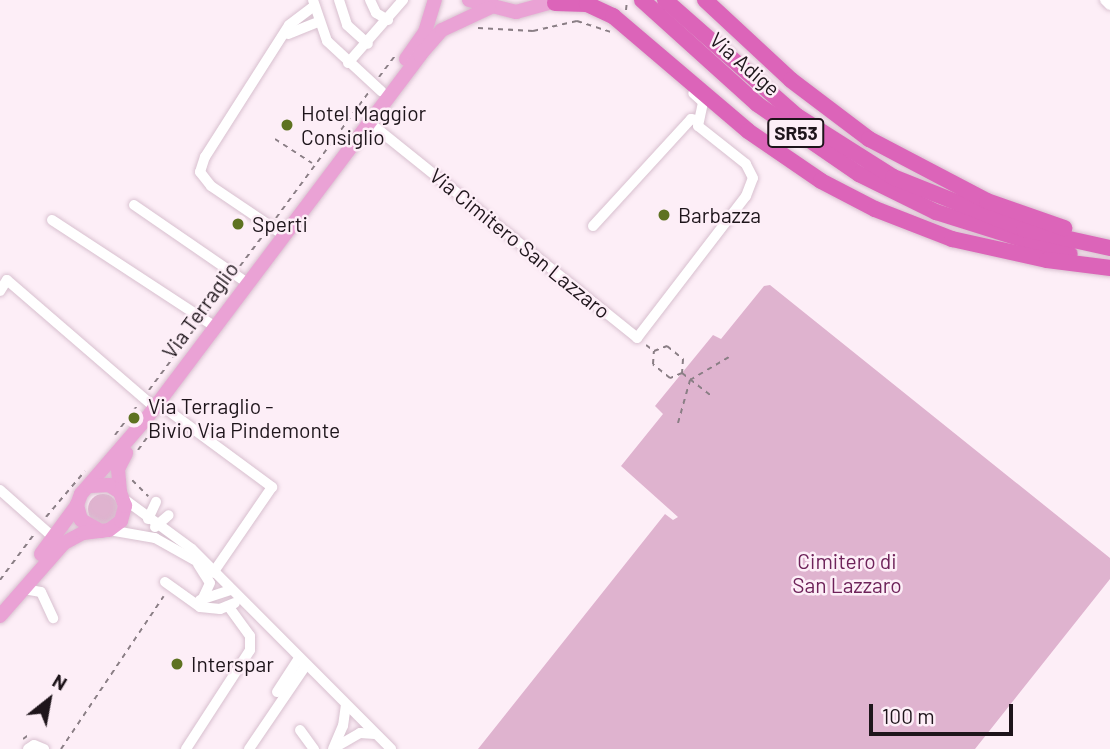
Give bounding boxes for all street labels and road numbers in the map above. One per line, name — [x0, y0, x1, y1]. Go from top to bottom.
street label: Via Adige — [705, 27, 785, 101]
road number: SR53 — [766, 118, 826, 148]
street label: Via Cimitero San Lazzaro — [425, 162, 615, 324]
street label: Via Terraglio — [157, 257, 243, 363]

